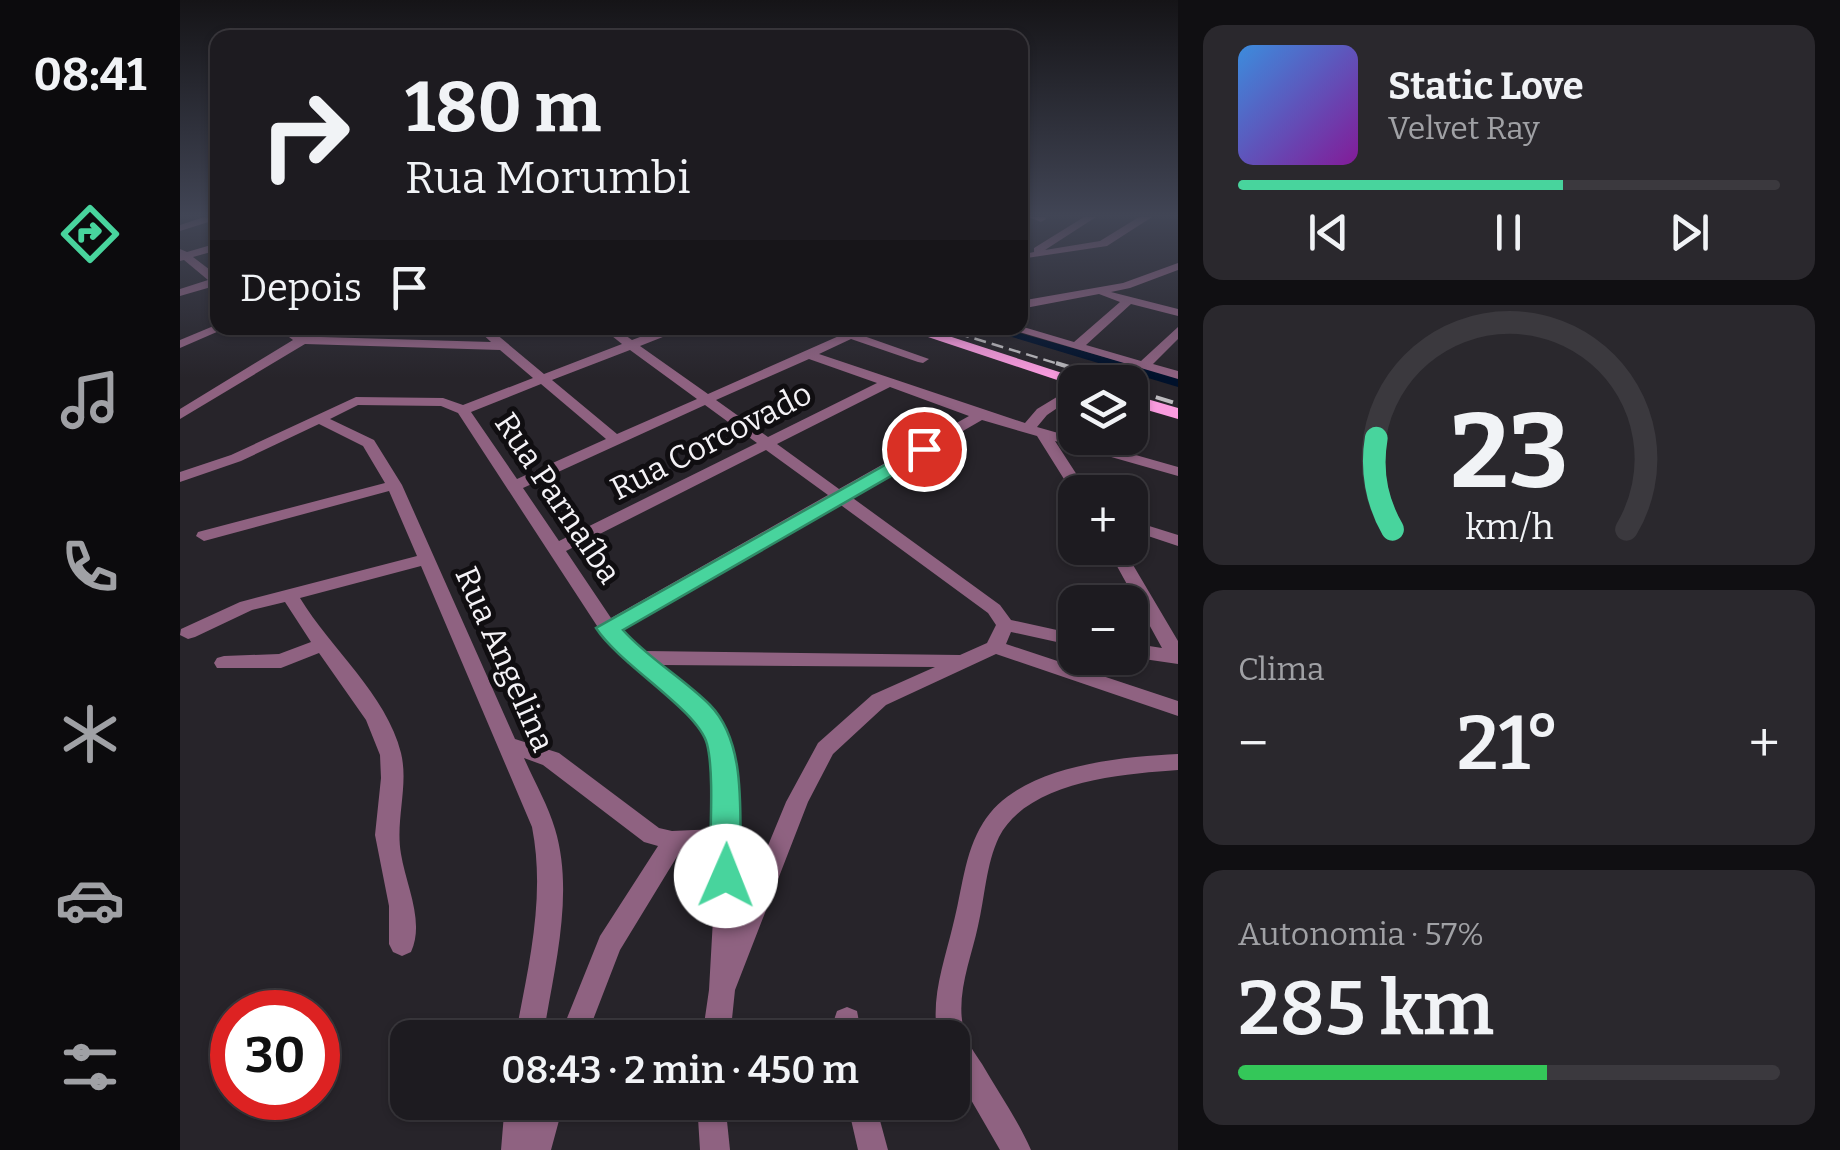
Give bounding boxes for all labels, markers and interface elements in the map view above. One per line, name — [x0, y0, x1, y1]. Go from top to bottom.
text: 08:41 — [34, 48, 147, 102]
text: Static Love — [1388, 63, 1584, 109]
text: 180 m — [405, 66, 601, 150]
icon: right — [240, 70, 370, 200]
text: Velvet Ray — [1388, 109, 1540, 147]
text: Rua Morumbi — [405, 151, 691, 205]
icon: directions — [55, 199, 125, 269]
icon: previous — [1301, 205, 1356, 260]
icon: pause — [1481, 205, 1536, 260]
icon: next — [1662, 205, 1717, 260]
icon: arrive — [382, 260, 437, 315]
text: Depois — [240, 265, 362, 311]
icon: music — [55, 365, 125, 435]
map controls — [1058, 365, 1148, 675]
button: layers — [1058, 365, 1148, 455]
street label: Rua Corcovado — [604, 374, 818, 508]
text: 23 — [1450, 390, 1568, 515]
street label: Rua Parnaíba — [487, 406, 629, 590]
pin — [882, 407, 967, 492]
icon: arrive — [897, 422, 952, 477]
button: + — [1058, 475, 1148, 565]
text: km/h — [1465, 506, 1553, 548]
icon: phone — [55, 532, 125, 602]
street label: Rua Angelina — [447, 561, 563, 757]
button: − — [1058, 585, 1148, 675]
text: Clima — [1238, 650, 1325, 688]
icon: climate — [55, 699, 125, 769]
text: 21° — [1457, 699, 1560, 789]
text: − — [1238, 711, 1268, 777]
text: + — [1749, 711, 1780, 777]
position arrow — [674, 824, 778, 928]
icon: car — [55, 865, 125, 935]
text: Autonomia · 57% — [1238, 915, 1484, 953]
text: 285 km — [1238, 964, 1494, 1054]
speed limit sign: 30 — [210, 990, 340, 1120]
icon: filters — [55, 1032, 125, 1102]
text: 08:43 · 2 min · 450 m — [501, 1047, 859, 1093]

